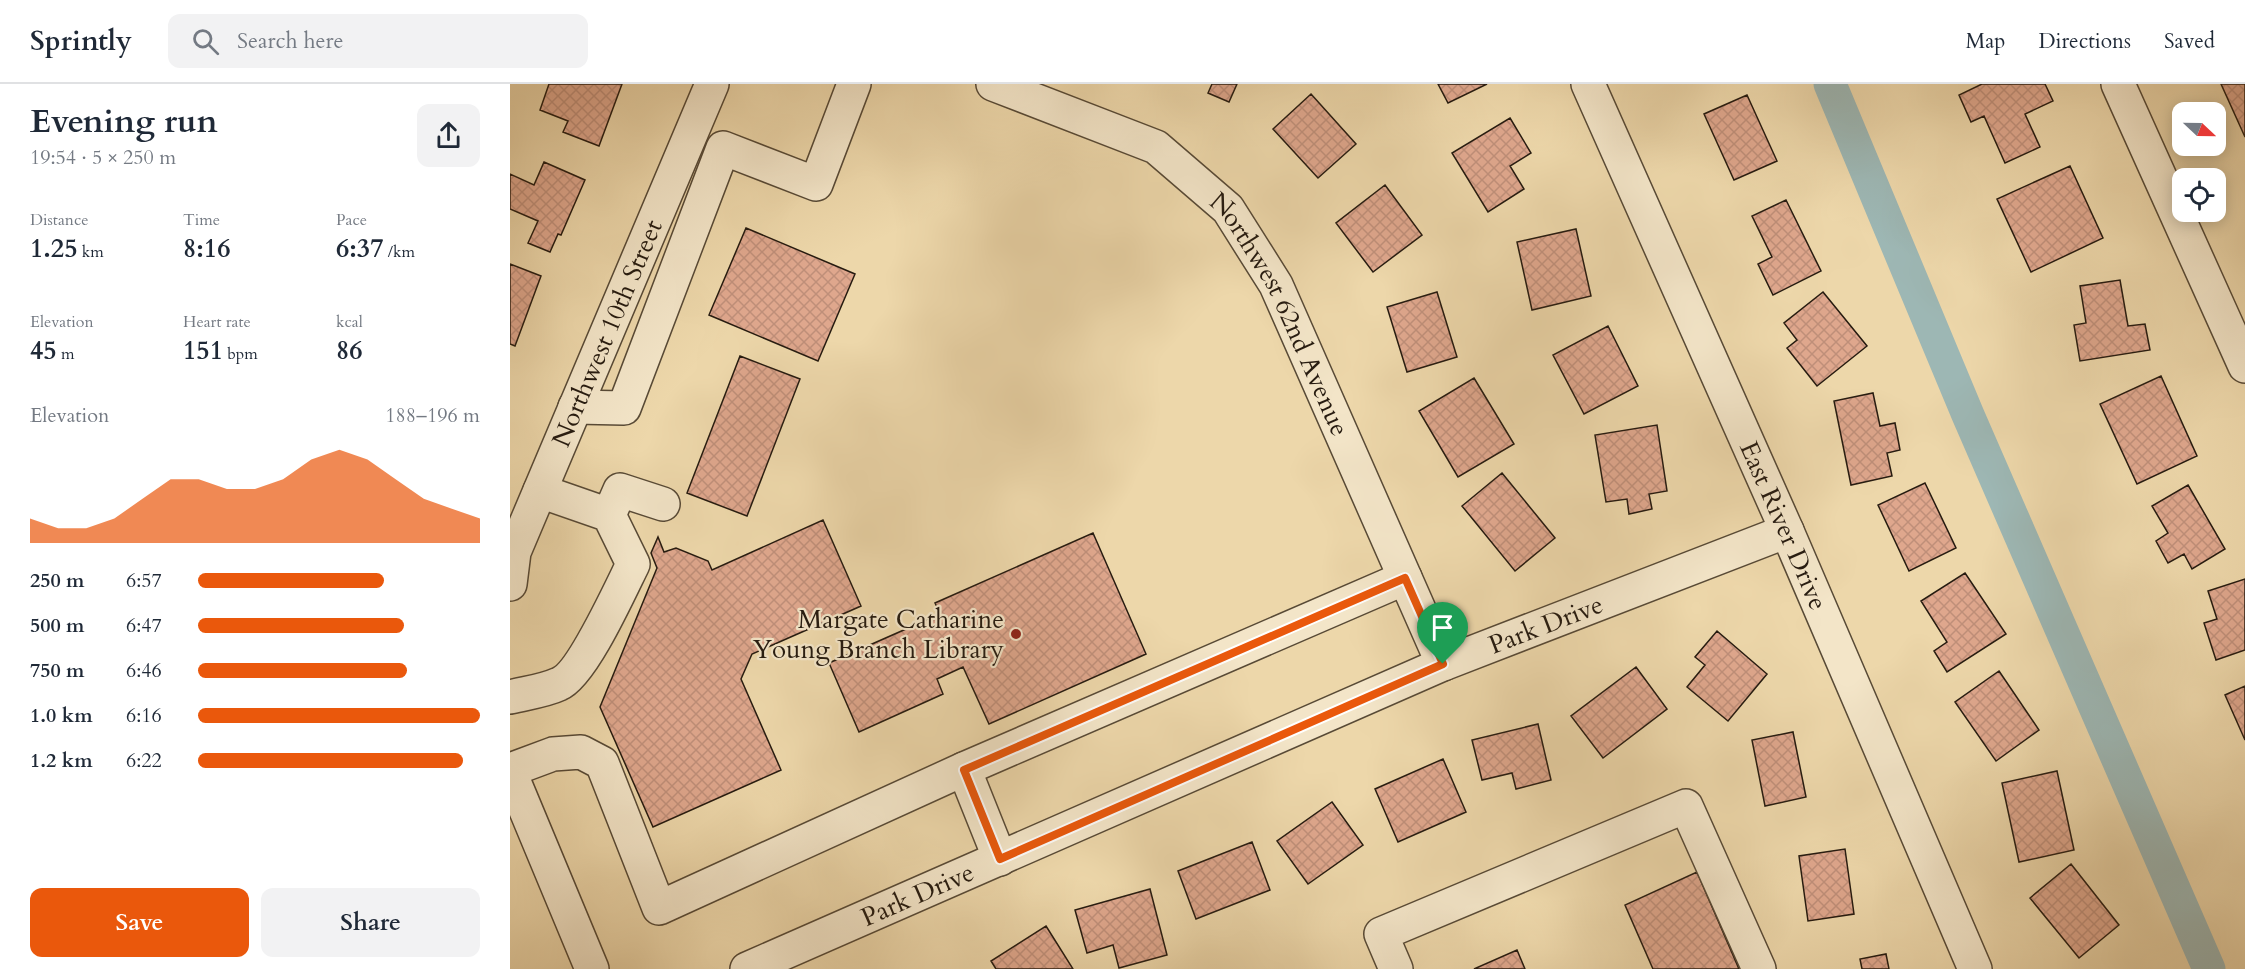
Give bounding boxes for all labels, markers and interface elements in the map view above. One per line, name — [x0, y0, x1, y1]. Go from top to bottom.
search box — [168, 14, 588, 68]
text: Sprintly — [30, 22, 132, 60]
icon: search — [189, 25, 222, 58]
text: Search here — [237, 26, 344, 56]
text: Map — [1965, 27, 2005, 56]
text: Directions — [2038, 27, 2131, 56]
text: Saved — [2164, 27, 2215, 56]
text: Evening run — [30, 99, 218, 144]
north arrow — [2172, 102, 2226, 156]
map controls — [2172, 102, 2226, 222]
button: share — [417, 104, 480, 167]
text: 19:54 · 5 × 250 m — [30, 144, 176, 171]
button: locate — [2172, 168, 2226, 222]
street label: Northwest 62nd Avenue — [1203, 184, 1358, 441]
text: Distance — [30, 209, 88, 231]
text: Time — [183, 209, 220, 231]
text: Pace — [336, 209, 367, 231]
street label: Northwest 10th Street — [543, 214, 670, 452]
text: 1.25 — [30, 231, 78, 266]
text: 8:16 — [183, 231, 231, 266]
text: 6:37 — [336, 231, 384, 266]
text: km — [78, 241, 104, 263]
text: /km — [384, 241, 415, 263]
text: Elevation — [30, 311, 94, 333]
text: Heart rate — [183, 311, 251, 333]
text: kcal — [336, 311, 363, 333]
text: 45 — [30, 333, 57, 368]
text: 151 — [183, 333, 223, 368]
text: 86 — [336, 333, 363, 368]
text: m — [57, 343, 74, 365]
text: bpm — [223, 343, 258, 365]
text: Elevation — [30, 402, 109, 429]
text: 188–196 m — [385, 402, 480, 429]
street label: East River Drive — [1732, 436, 1836, 615]
text: 250 m — [30, 567, 85, 594]
text: 6:57 — [126, 567, 162, 594]
street label: Park Drive — [1483, 586, 1608, 662]
place label: Margate Catharine Young Branch Library — [753, 602, 1004, 667]
pin — [1417, 602, 1468, 664]
icon: arrive — [1426, 611, 1459, 644]
text: 500 m — [30, 612, 85, 639]
text: 6:47 — [126, 612, 162, 639]
marker: Margate Catharine Young Branch Library — [1009, 627, 1023, 641]
text: 750 m — [30, 657, 85, 684]
text: 6:46 — [126, 657, 162, 684]
text: 1.0 km — [30, 702, 93, 729]
text: 6:16 — [126, 702, 162, 729]
text: 1.2 km — [30, 747, 93, 774]
text: 6:22 — [126, 747, 162, 774]
street label: Park Drive — [855, 854, 979, 934]
button: Save — [30, 888, 249, 957]
button: Share — [261, 888, 480, 957]

